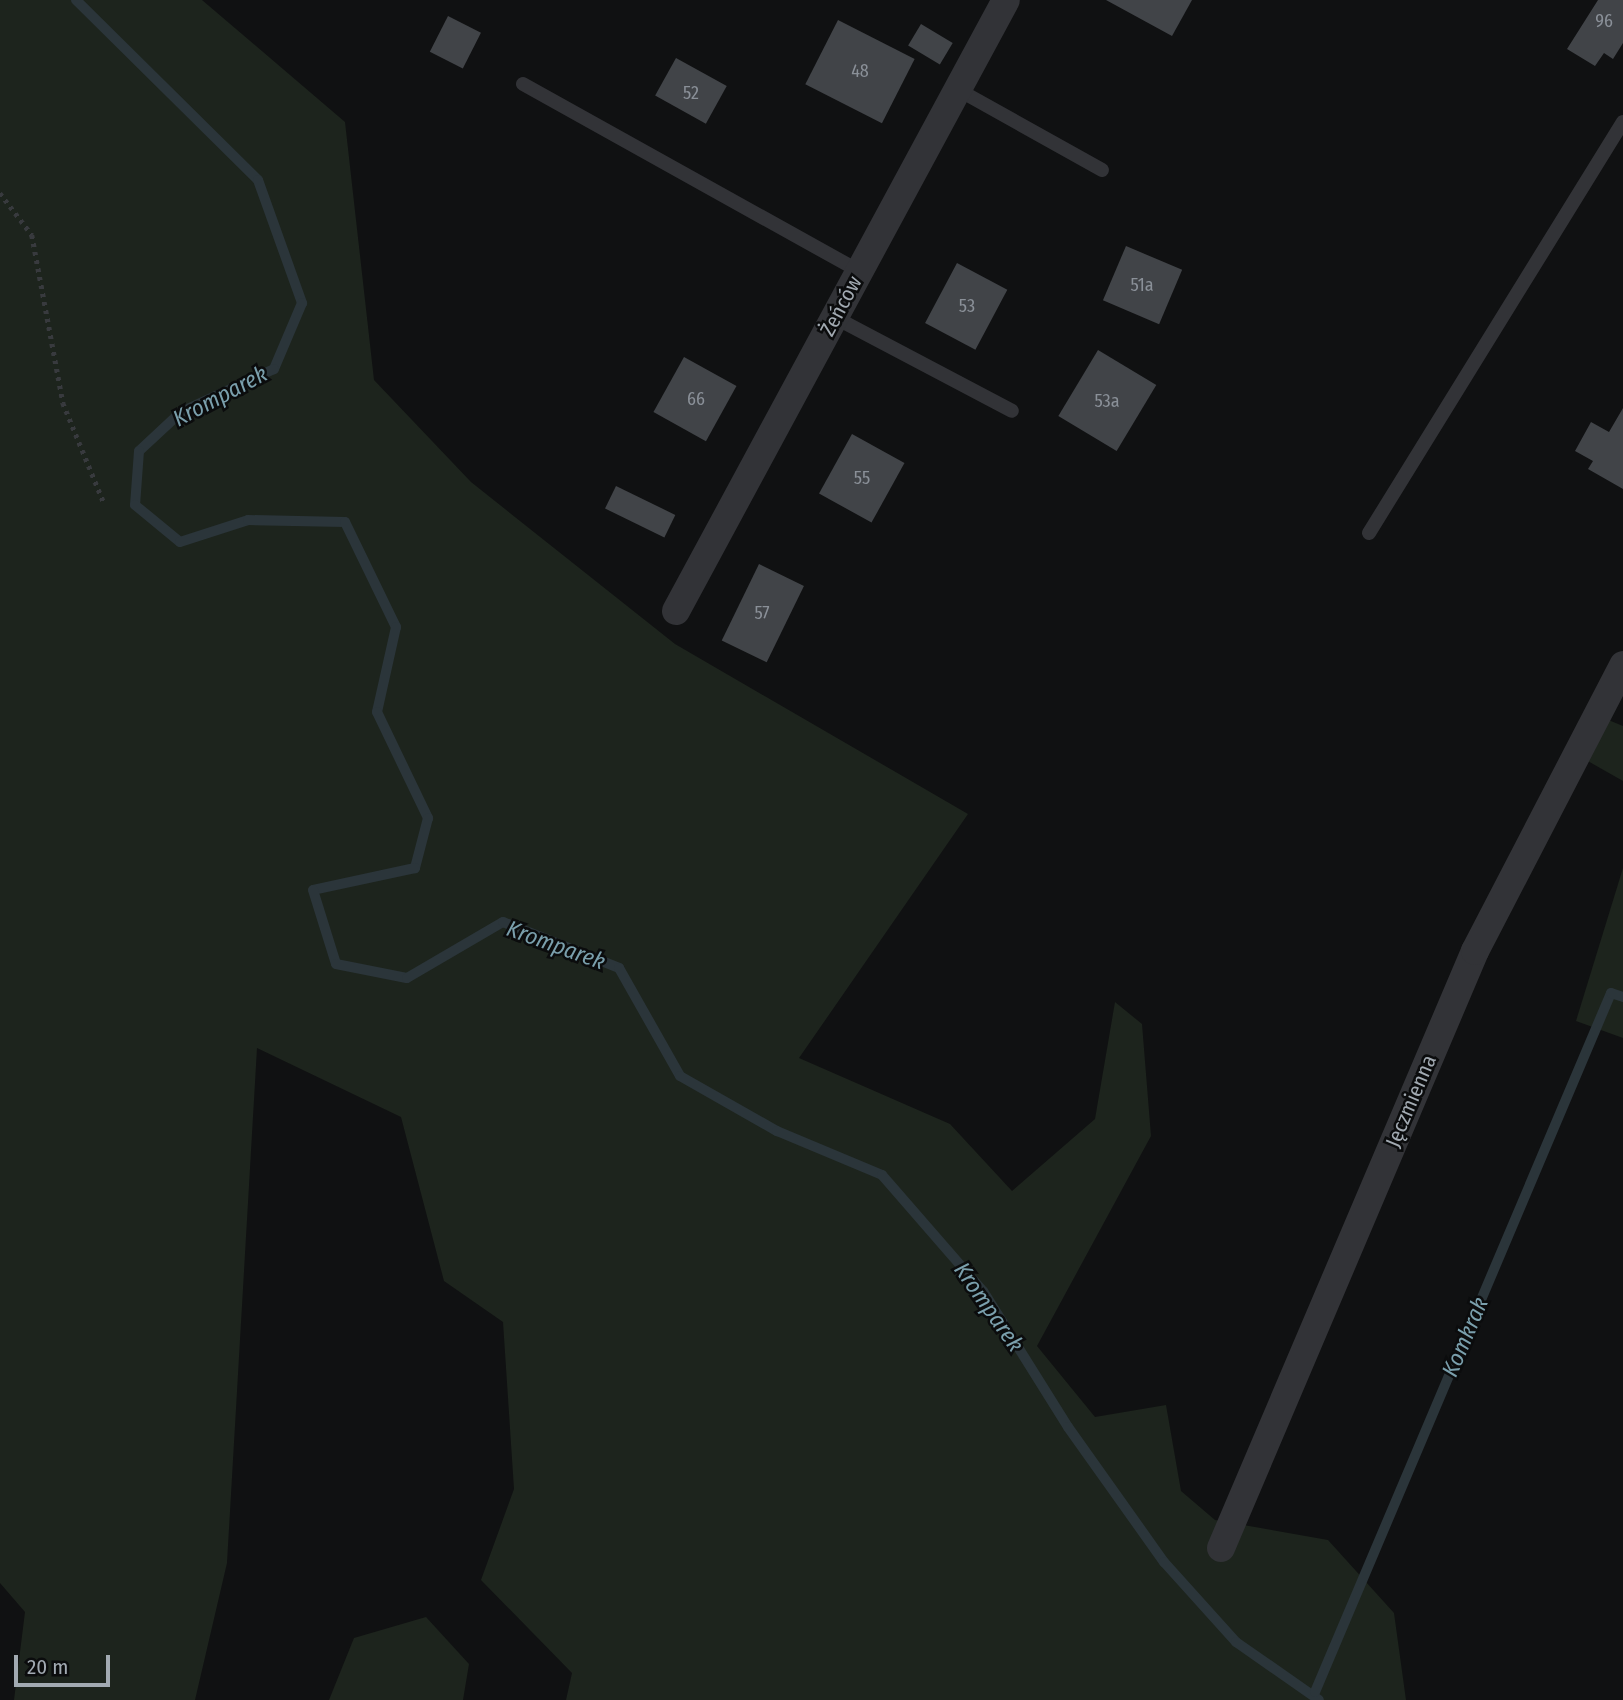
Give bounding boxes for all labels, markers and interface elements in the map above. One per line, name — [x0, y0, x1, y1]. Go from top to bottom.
house number: 96 — [1595, 10, 1613, 32]
house number: 48 — [851, 60, 869, 82]
house number: 52 — [683, 82, 699, 104]
street label: Żeńców — [815, 272, 867, 340]
house number: 51a — [1130, 274, 1154, 296]
house number: 53 — [959, 295, 975, 317]
water label: Kromparek — [168, 360, 272, 432]
house number: 66 — [687, 388, 705, 410]
house number: 53a — [1094, 390, 1120, 412]
house number: 55 — [854, 467, 870, 489]
house number: 57 — [754, 602, 770, 624]
water label: Kromparek — [503, 914, 609, 976]
street label: Jęczmienna — [1380, 1051, 1442, 1151]
water label: Kromparek — [948, 1257, 1030, 1357]
water label: Komkrak — [1436, 1293, 1494, 1381]
scale bar — [18, 1640, 114, 1684]
text: 20 m — [27, 1654, 68, 1680]

